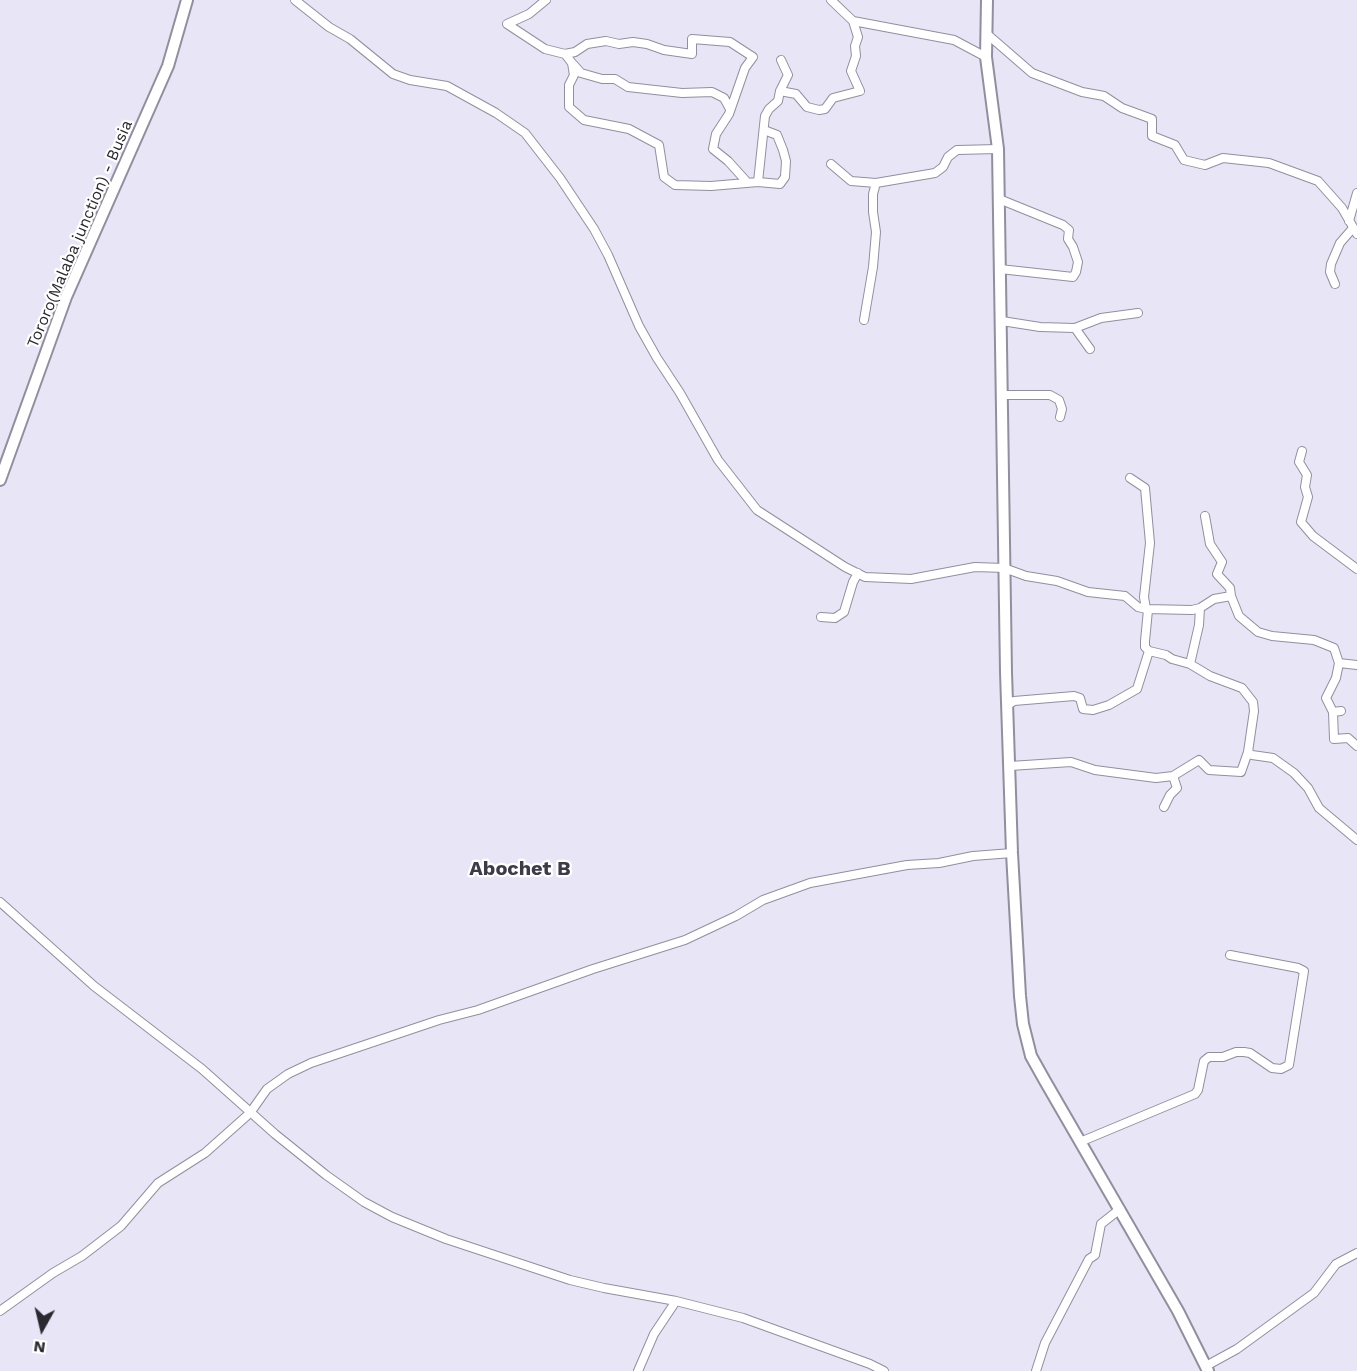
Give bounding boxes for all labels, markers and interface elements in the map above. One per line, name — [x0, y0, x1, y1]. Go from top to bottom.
street label: Tororo(Malaba junction) - Busia — [23, 117, 137, 351]
district label: Abochet B — [469, 857, 571, 881]
north arrow — [12, 1299, 72, 1359]
text: N — [32, 1337, 47, 1358]

